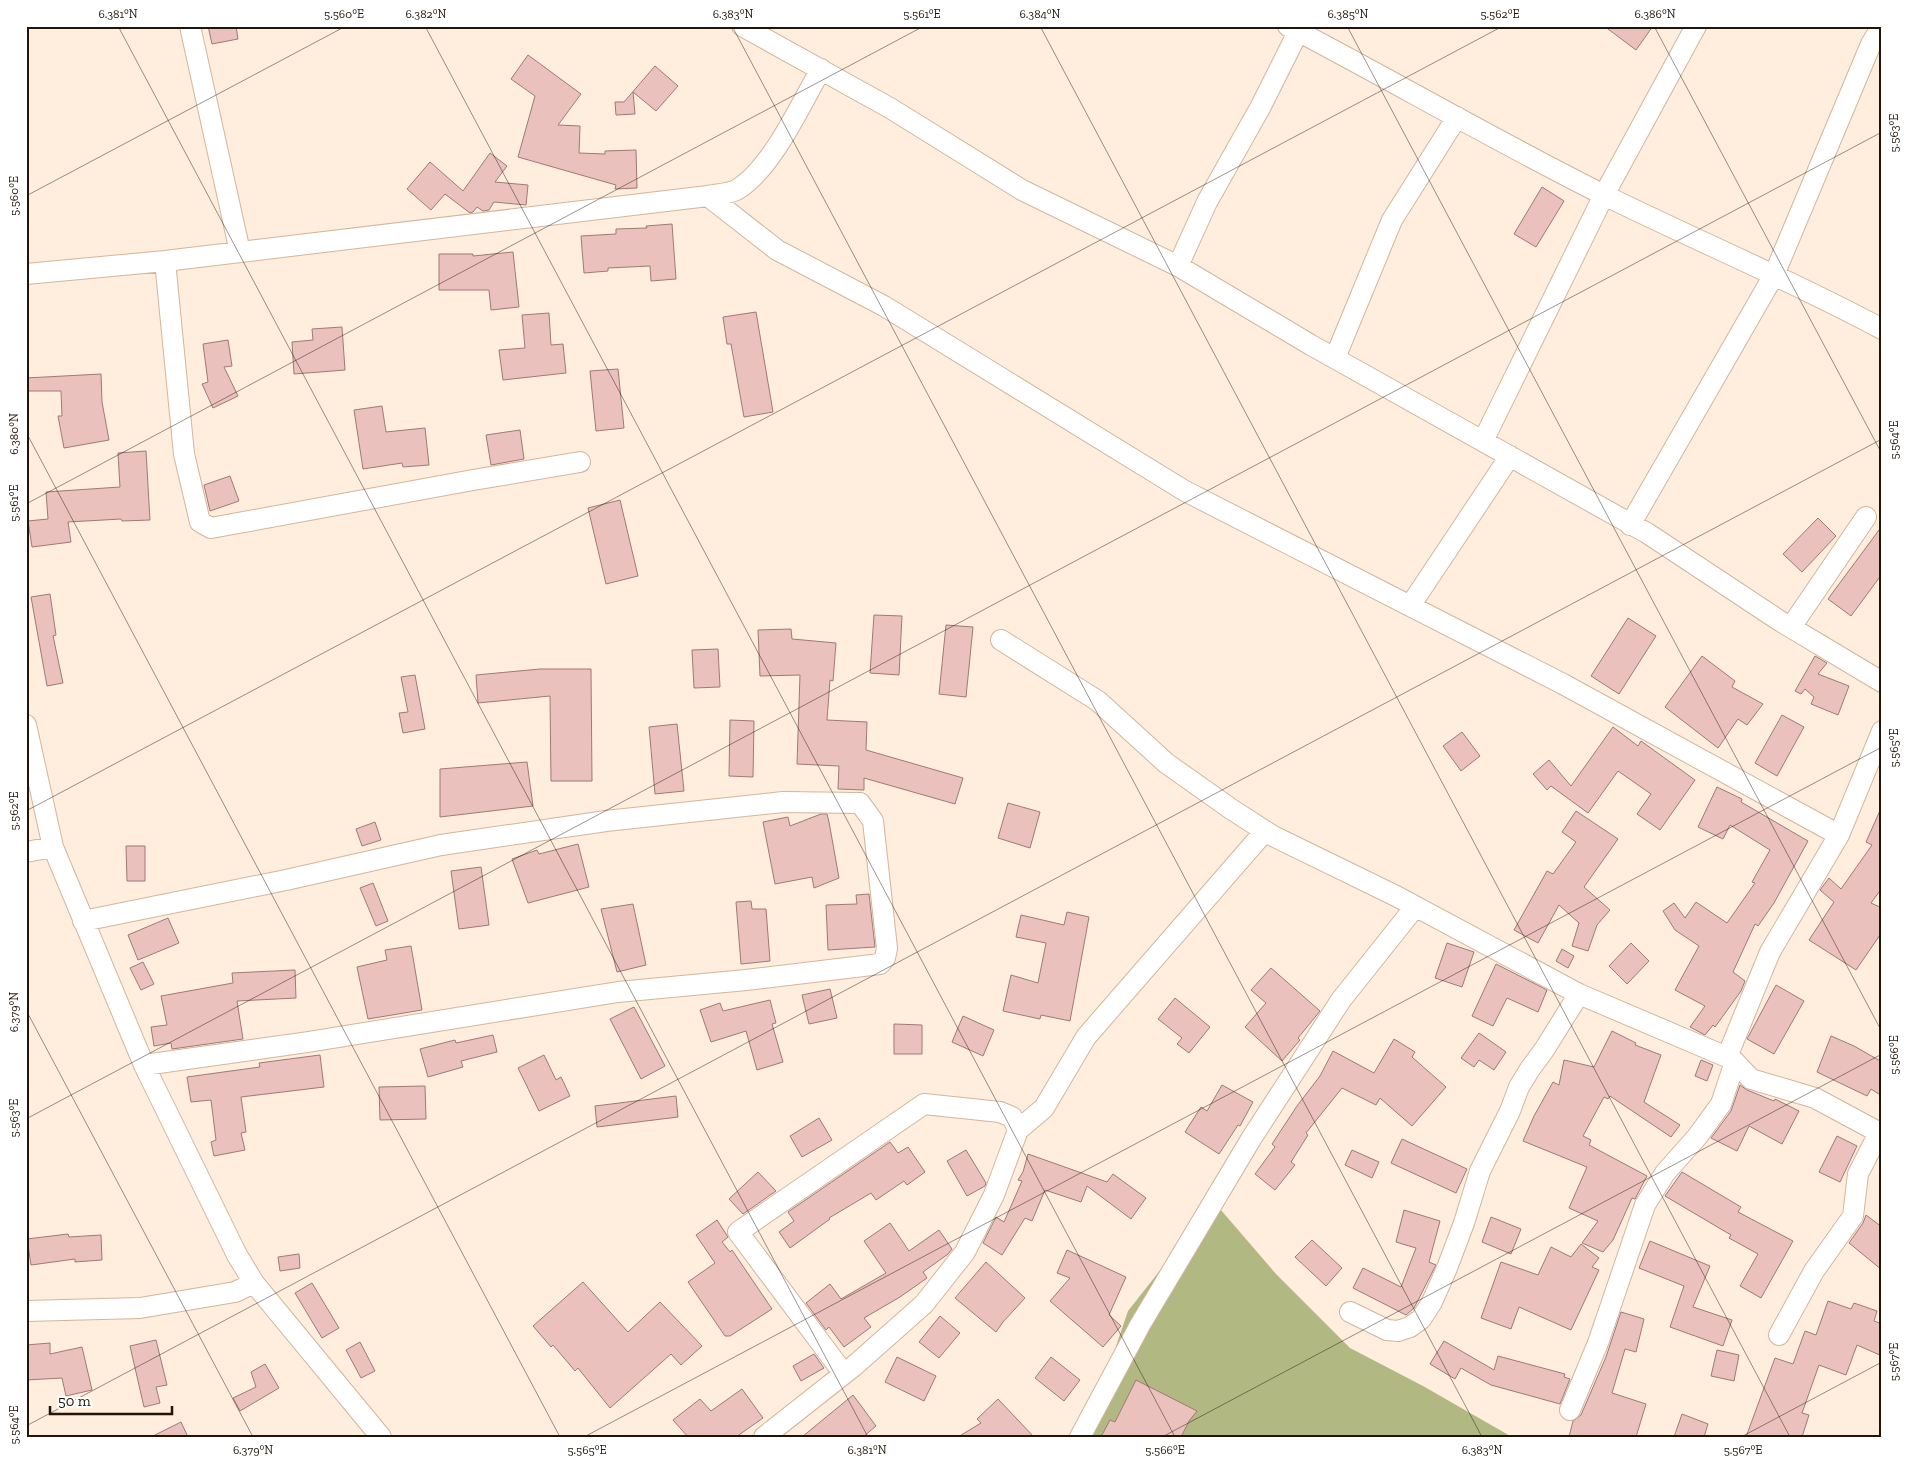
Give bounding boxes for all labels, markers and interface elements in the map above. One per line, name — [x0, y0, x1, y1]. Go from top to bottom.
text: 6.381°N — [98, 7, 138, 21]
text: 5.560°E — [324, 7, 364, 21]
text: 6.382°N — [406, 7, 447, 21]
text: 6.383°N — [713, 7, 753, 21]
text: 5.561°E — [903, 7, 941, 21]
text: 6.384°N — [1020, 7, 1061, 21]
text: 6.385°N — [1328, 7, 1369, 21]
text: 5.562°E — [1480, 7, 1520, 21]
text: 6.386°N — [1634, 7, 1676, 21]
text: 5.563°E — [1887, 114, 1901, 152]
text: 5.560°E — [7, 176, 21, 216]
text: 6.380°N — [7, 413, 21, 455]
text: 5.564°E — [1887, 420, 1901, 460]
text: 5.561°E — [7, 484, 21, 522]
text: 5.565°E — [1887, 728, 1901, 768]
text: 5.562°E — [7, 791, 21, 831]
text: 6.379°N — [7, 992, 21, 1032]
text: 5.566°E — [1887, 1035, 1901, 1075]
text: 5.563°E — [7, 1099, 21, 1137]
text: 5.567°E — [1887, 1343, 1901, 1381]
scale bar — [50, 1383, 172, 1415]
text: 50 m — [58, 1392, 91, 1410]
text: 5.564°E — [7, 1405, 21, 1445]
text: 6.379°N — [233, 1443, 273, 1457]
text: 5.565°E — [567, 1443, 607, 1457]
text: 6.381°N — [847, 1443, 887, 1457]
text: 5.566°E — [1145, 1443, 1185, 1457]
text: 6.383°N — [1462, 1443, 1502, 1457]
text: 5.567°E — [1724, 1443, 1762, 1457]

